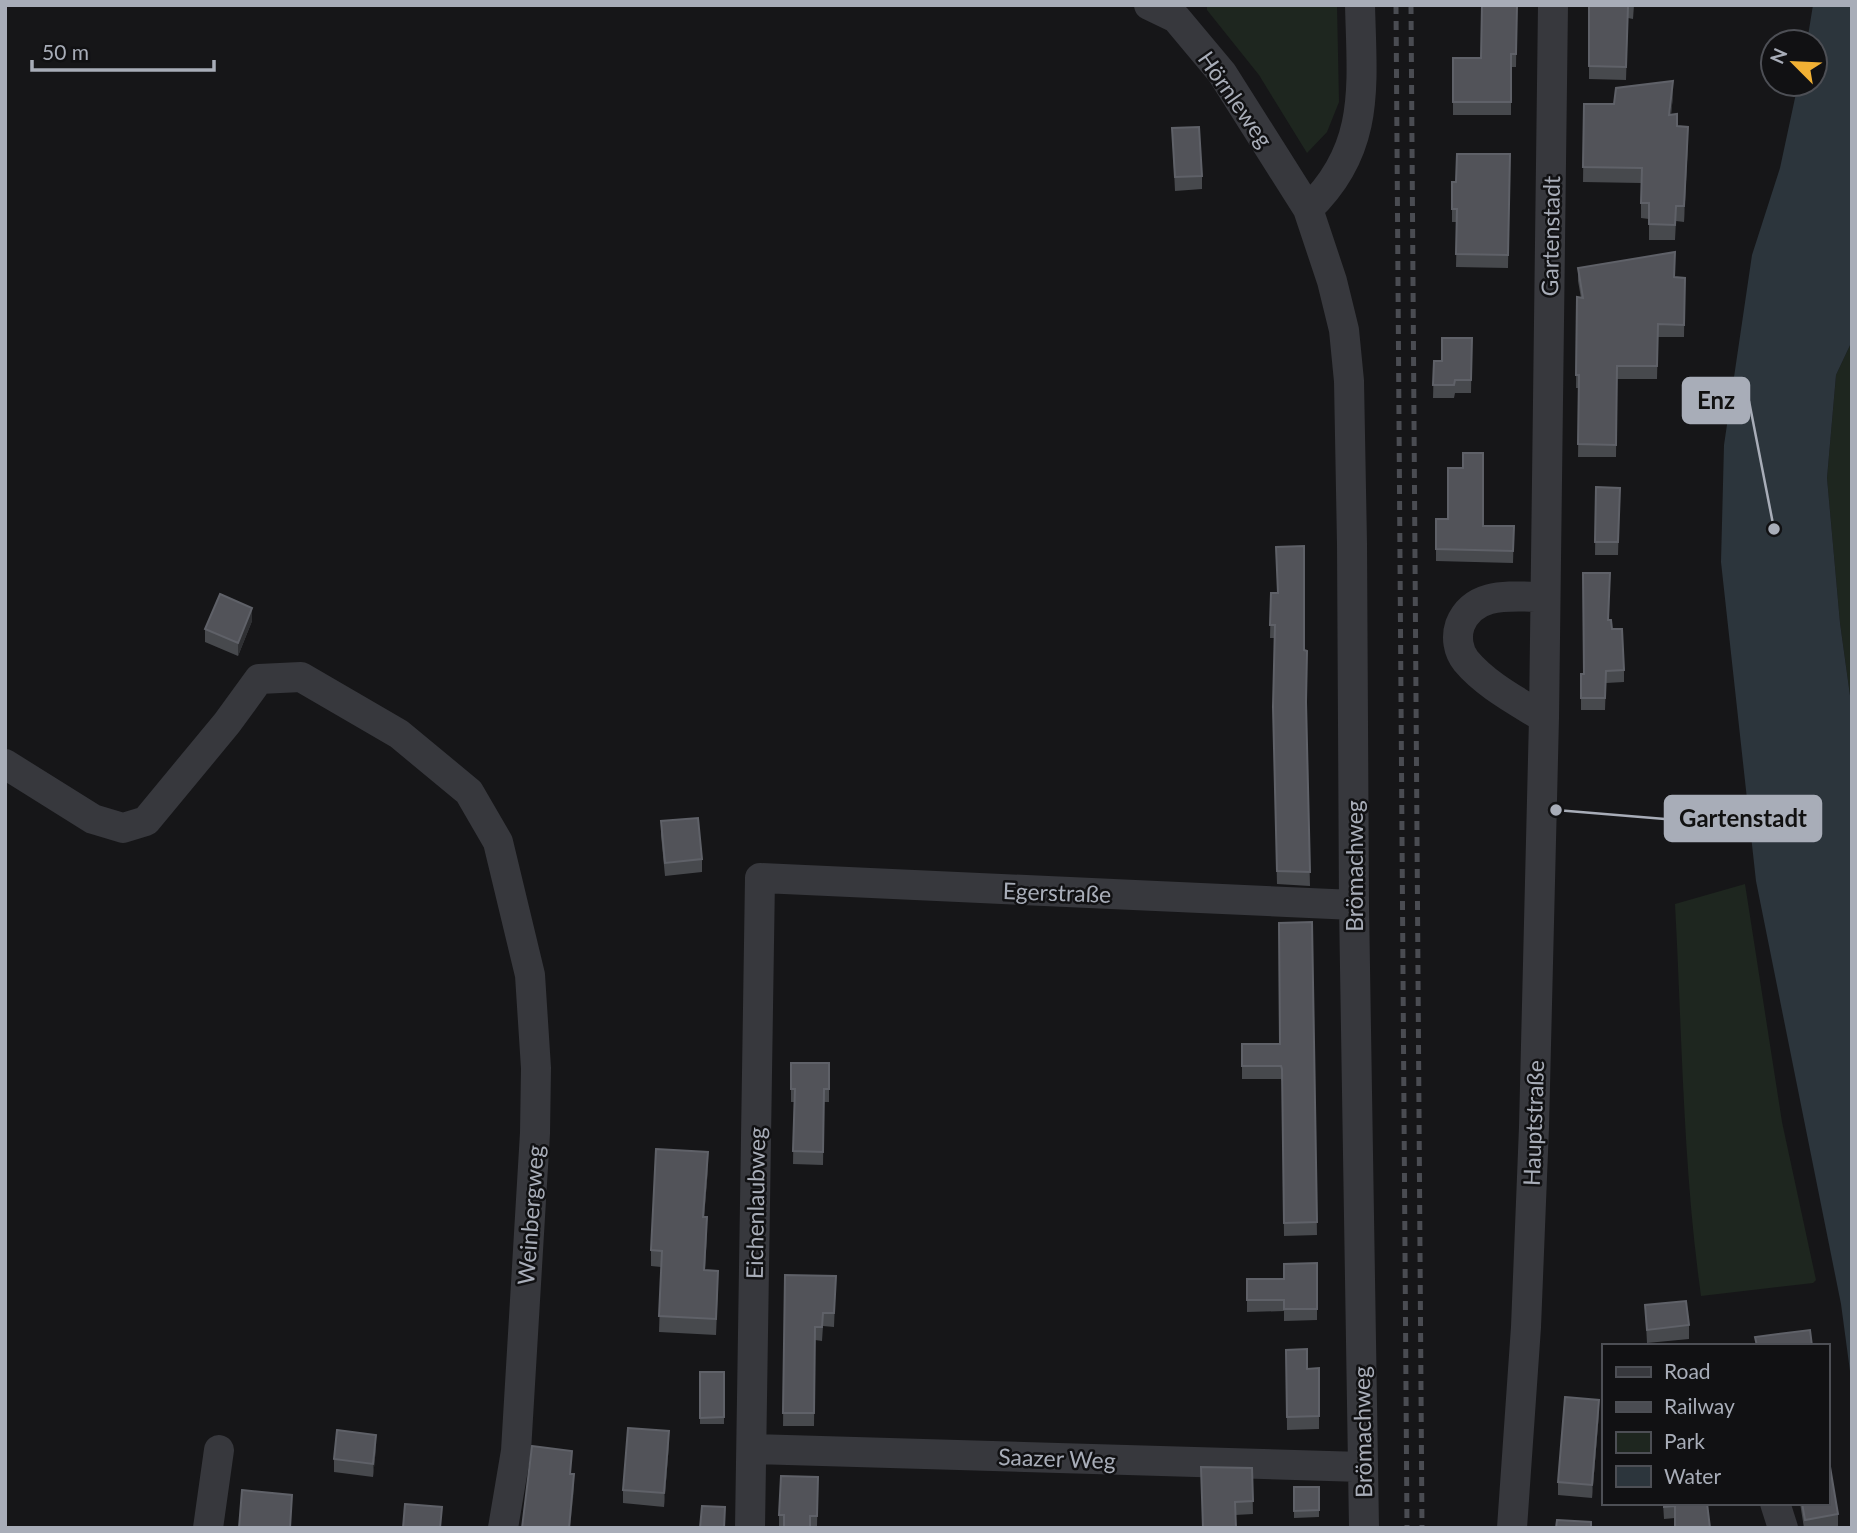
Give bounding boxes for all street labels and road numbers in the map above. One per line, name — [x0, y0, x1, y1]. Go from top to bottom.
street label: Hörnleweg — [1193, 46, 1279, 152]
street label: Gartenstadt — [1535, 175, 1565, 296]
street label: Brömachweg — [1340, 800, 1368, 932]
street label: Egerstraße — [1002, 876, 1112, 908]
street label: Hauptstraße — [1517, 1060, 1549, 1186]
street label: Eichenlaubweg — [740, 1127, 770, 1279]
street label: Weinbergweg — [511, 1144, 549, 1286]
street label: Brömachweg — [1347, 1366, 1377, 1498]
street label: Saazer Weg — [998, 1442, 1116, 1474]

